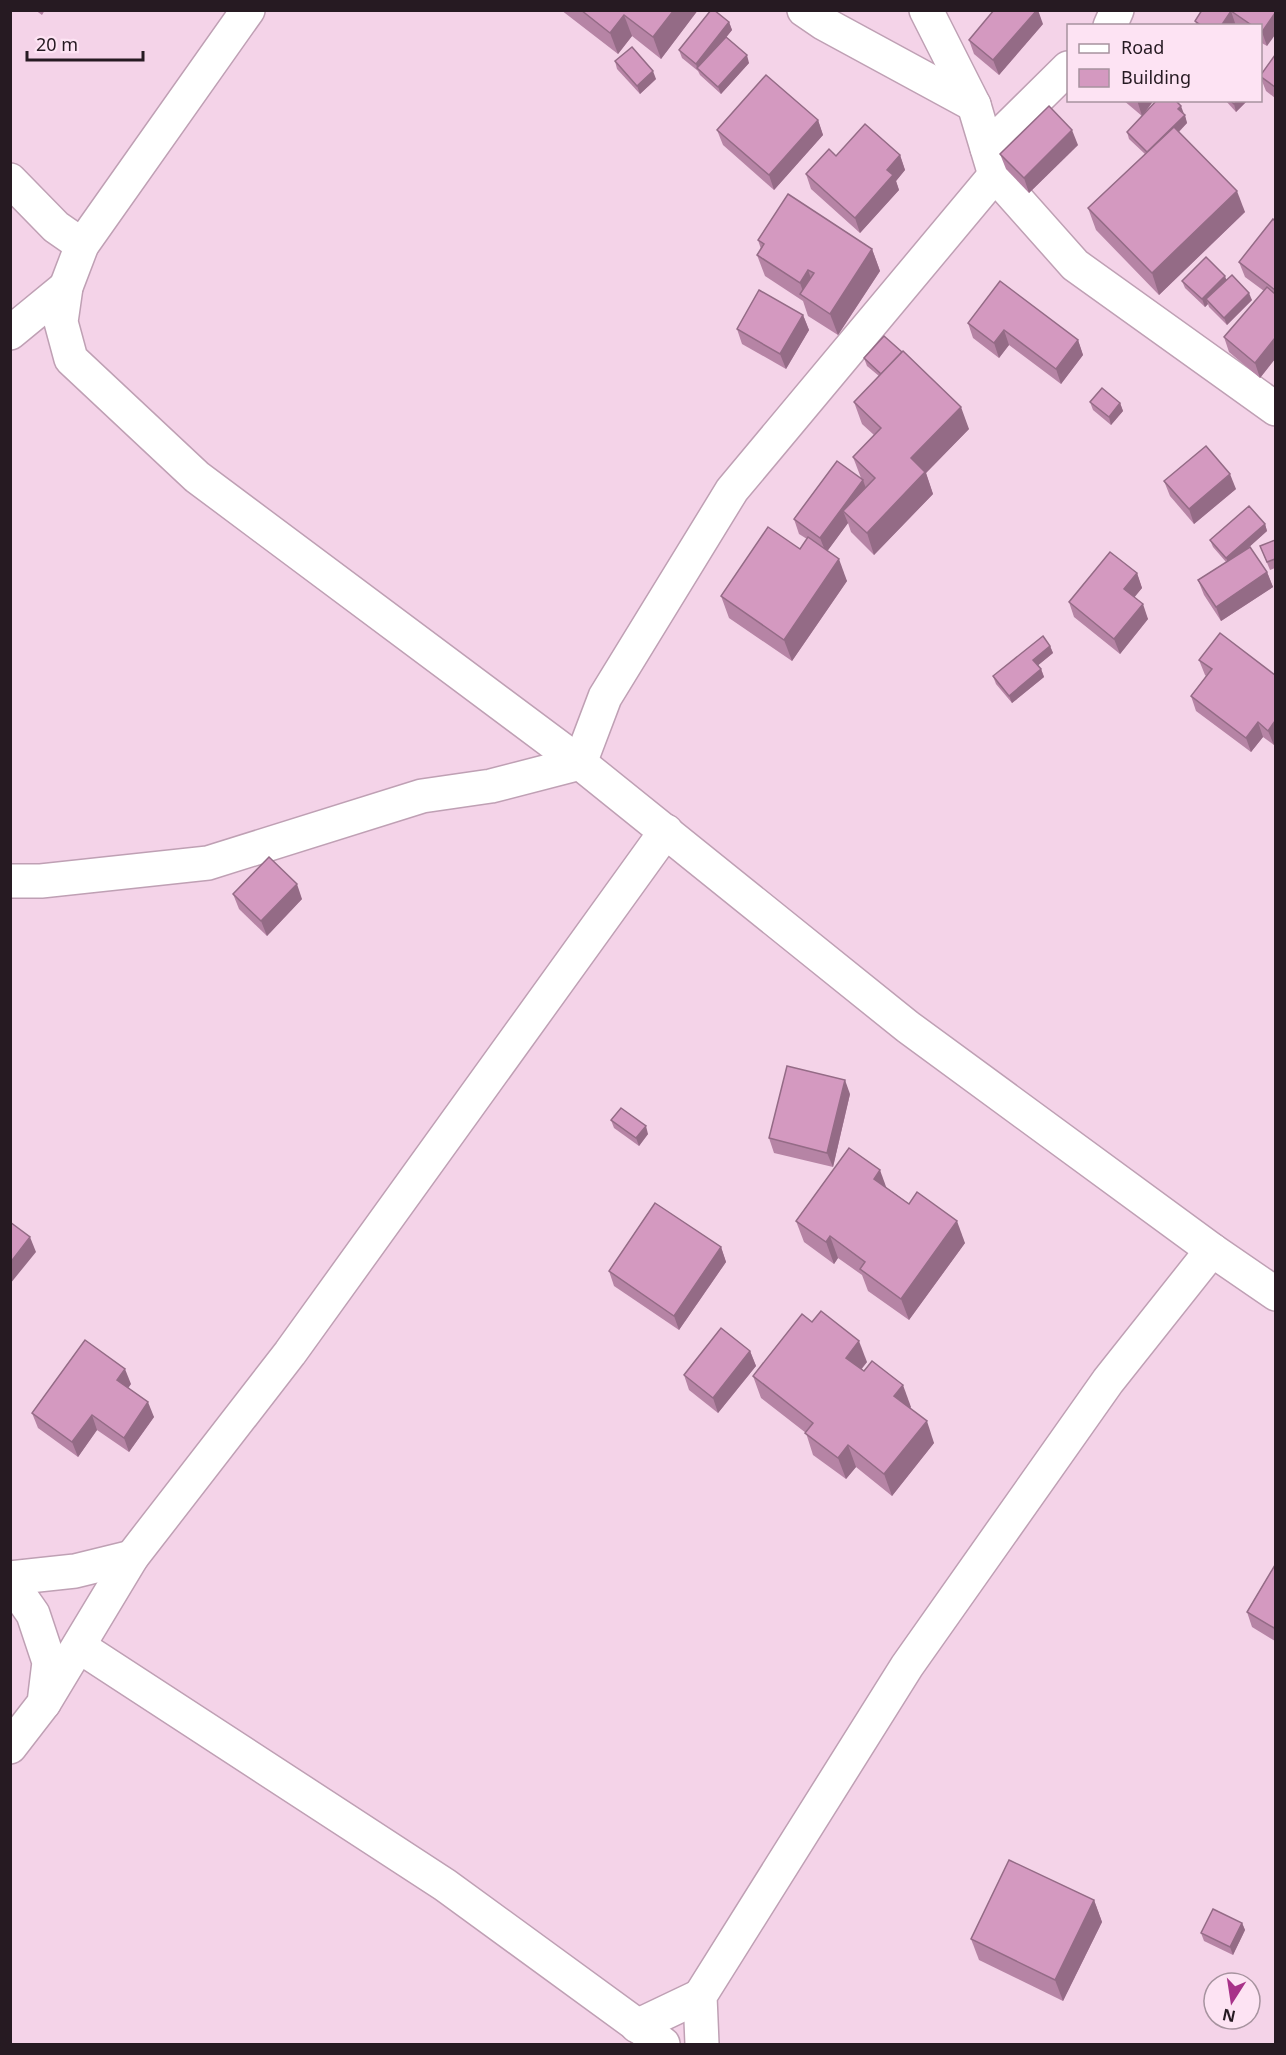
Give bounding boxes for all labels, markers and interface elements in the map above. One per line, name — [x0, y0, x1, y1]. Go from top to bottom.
scale bar — [27, 24, 142, 62]
legend — [1067, 24, 1262, 102]
text: 20 m — [36, 32, 78, 56]
text: Road — [1121, 35, 1164, 59]
text: Building — [1121, 65, 1191, 89]
north arrow — [1202, 1971, 1262, 2031]
text: N — [1220, 2004, 1238, 2028]

